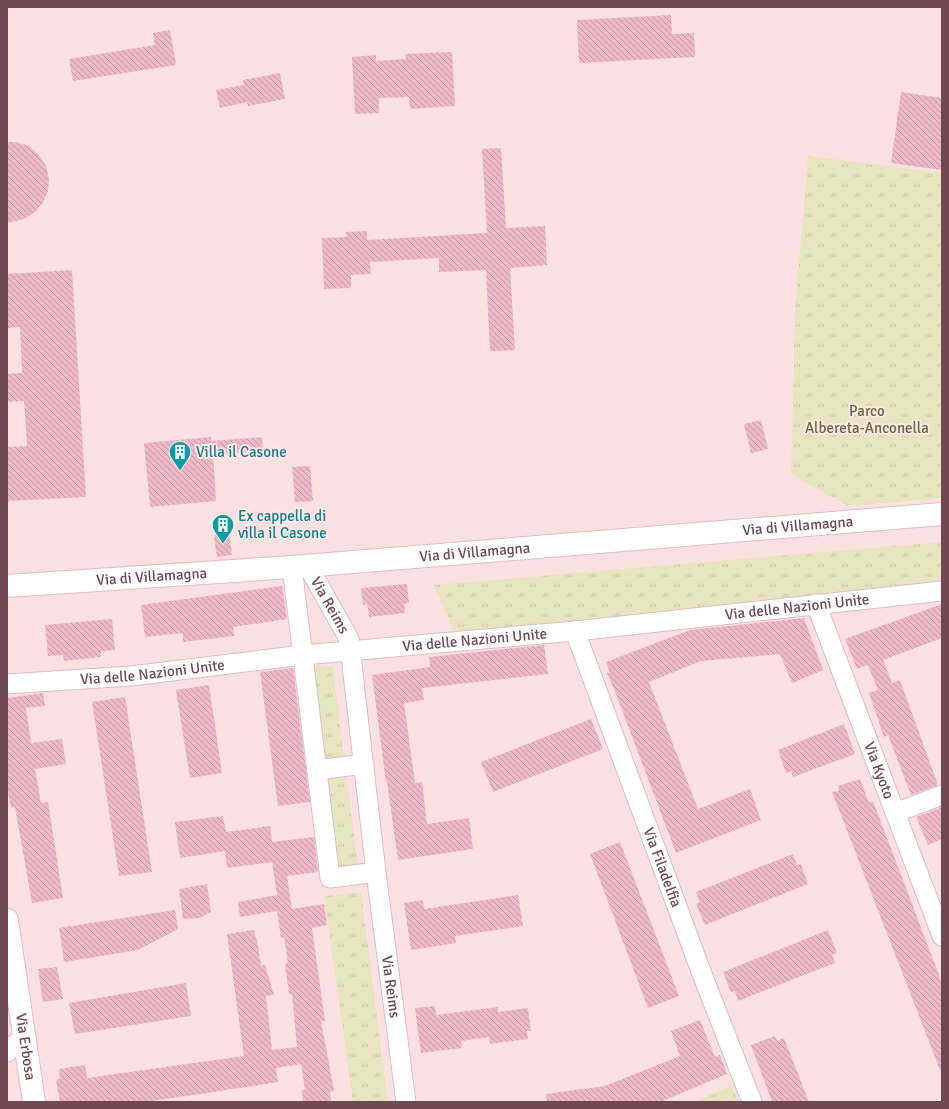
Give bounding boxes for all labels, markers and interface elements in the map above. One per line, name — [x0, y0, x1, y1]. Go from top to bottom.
park label: Parco Albereta-Anconella — [805, 402, 929, 437]
building icon: Villa il Casone — [167, 439, 193, 472]
place label: Villa il Casone — [196, 443, 287, 461]
place label: Ex cappella di villa il Casone — [238, 507, 327, 542]
building icon: Ex cappella di villa il Casone — [210, 512, 236, 545]
street label: Via di Villamagna — [742, 512, 854, 539]
street label: Via di Villamagna — [419, 539, 531, 566]
street label: Via di Villamagna — [96, 564, 208, 589]
street label: Via Reims — [307, 574, 353, 637]
street label: Via delle Nazioni Unite — [724, 590, 870, 624]
street label: Via delle Nazioni Unite — [402, 624, 548, 655]
street label: Via delle Nazioni Unite — [80, 656, 226, 688]
street label: Via Kyoto — [860, 739, 898, 802]
street label: Via Filadelfia — [640, 825, 685, 910]
street label: Via Reims — [378, 955, 404, 1019]
street label: Via Erbosa — [12, 1012, 40, 1081]

